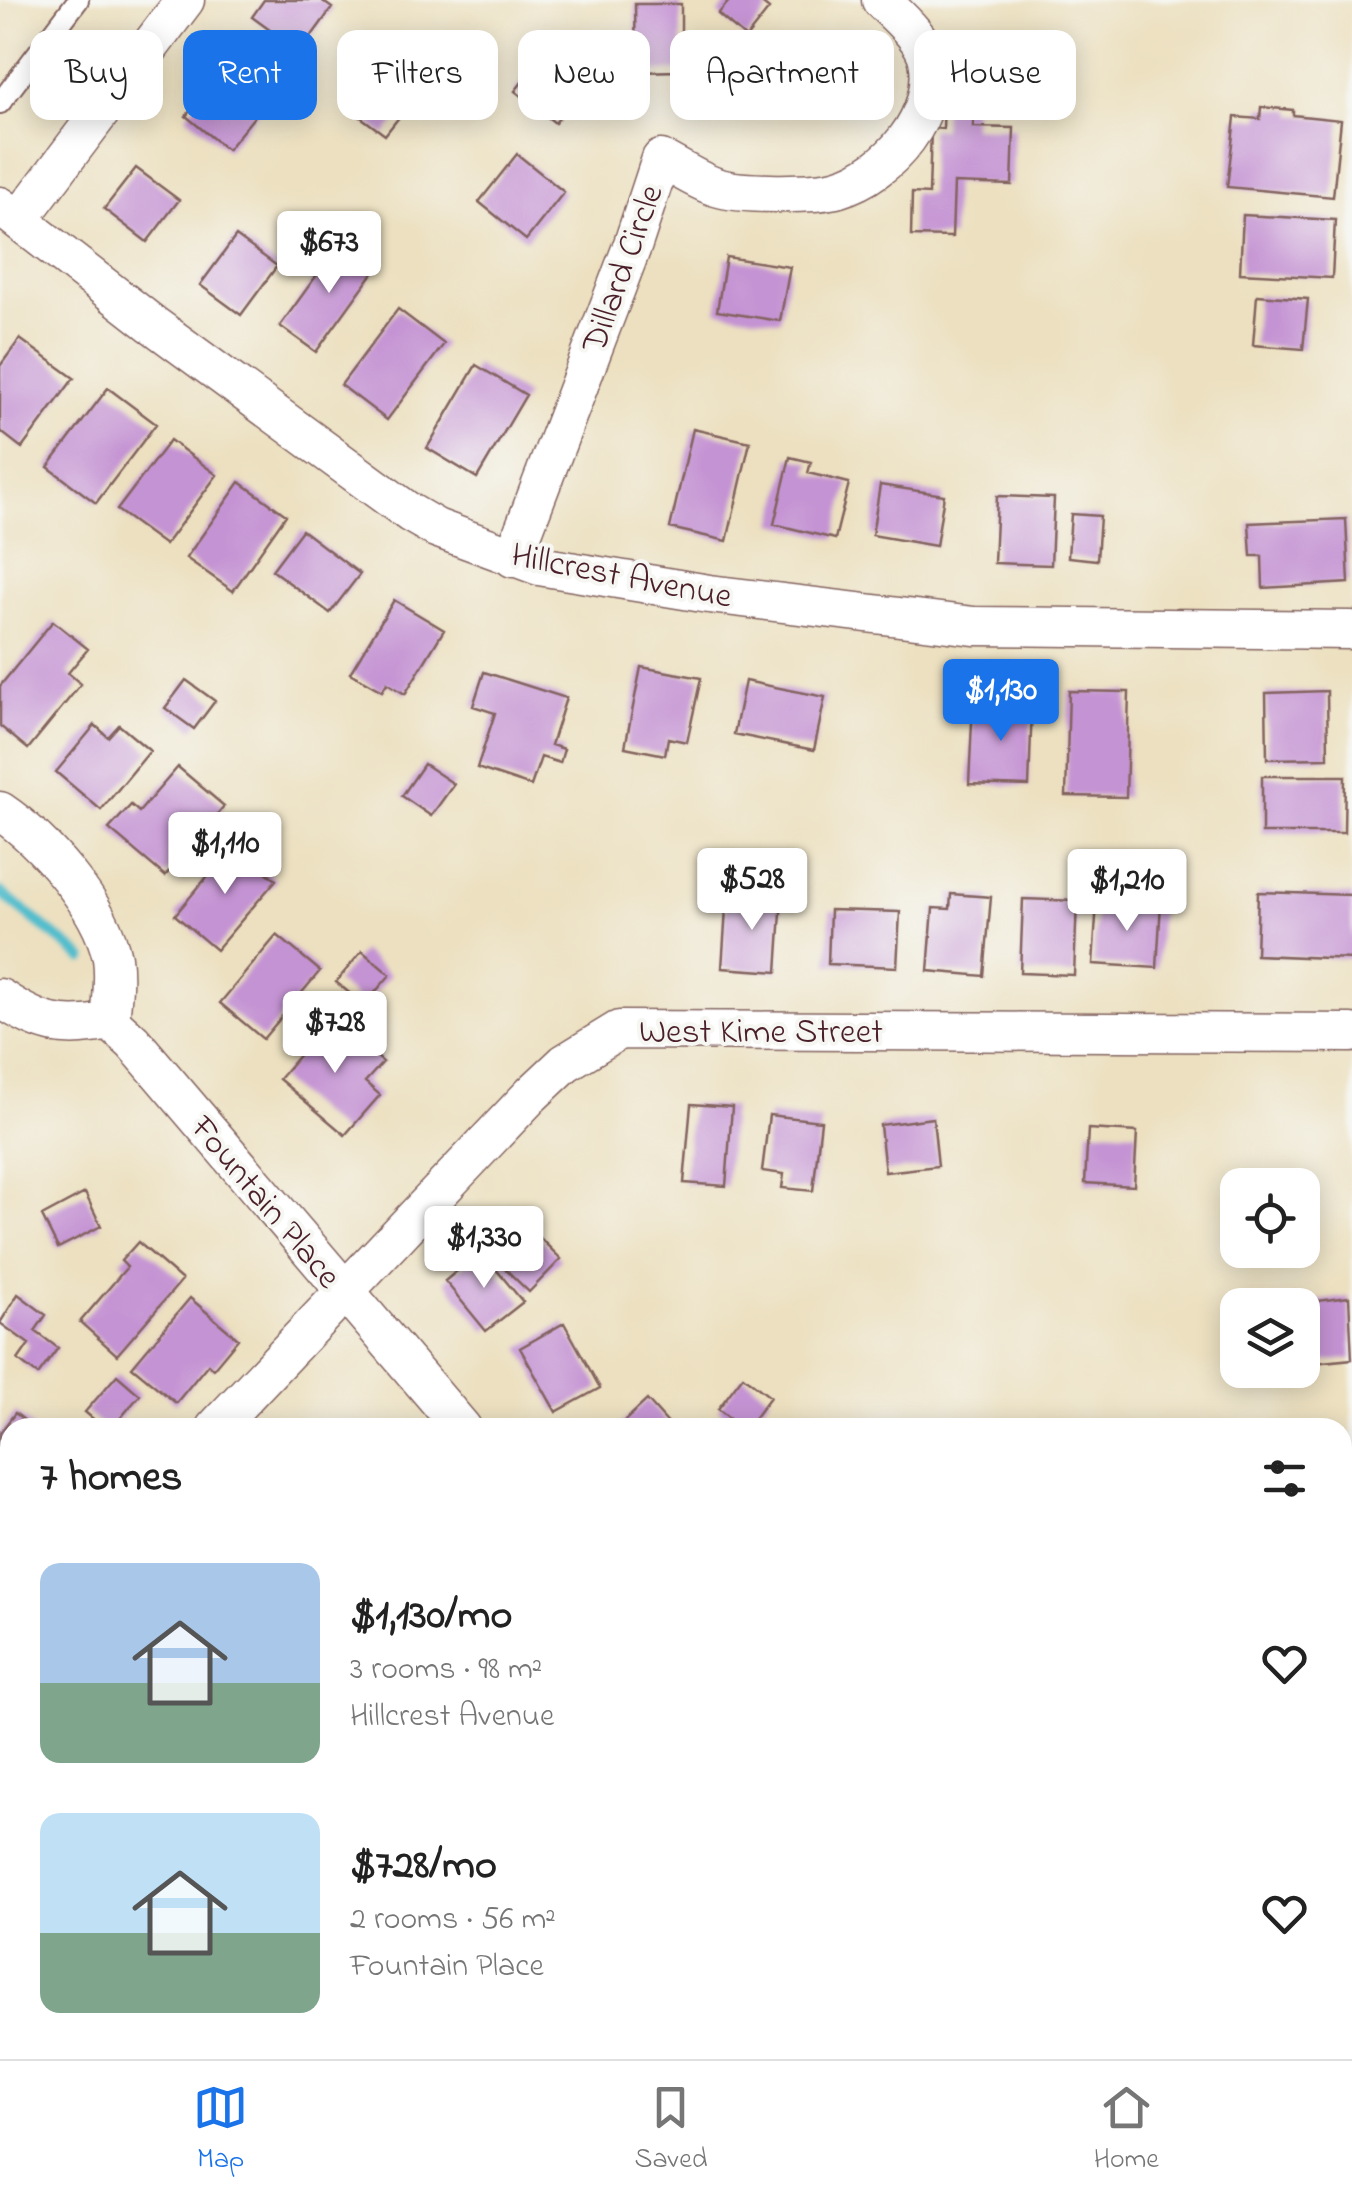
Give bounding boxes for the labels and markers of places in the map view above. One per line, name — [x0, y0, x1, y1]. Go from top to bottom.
pin: $673 — [270, 211, 388, 296]
pin: $1,130 — [920, 659, 1082, 744]
pin: $1,110 — [144, 812, 306, 897]
pin: $528 — [693, 848, 811, 933]
pin: $1,210 — [1046, 849, 1208, 934]
pin: $728 — [276, 991, 394, 1076]
pin: $1,330 — [403, 1206, 565, 1291]

